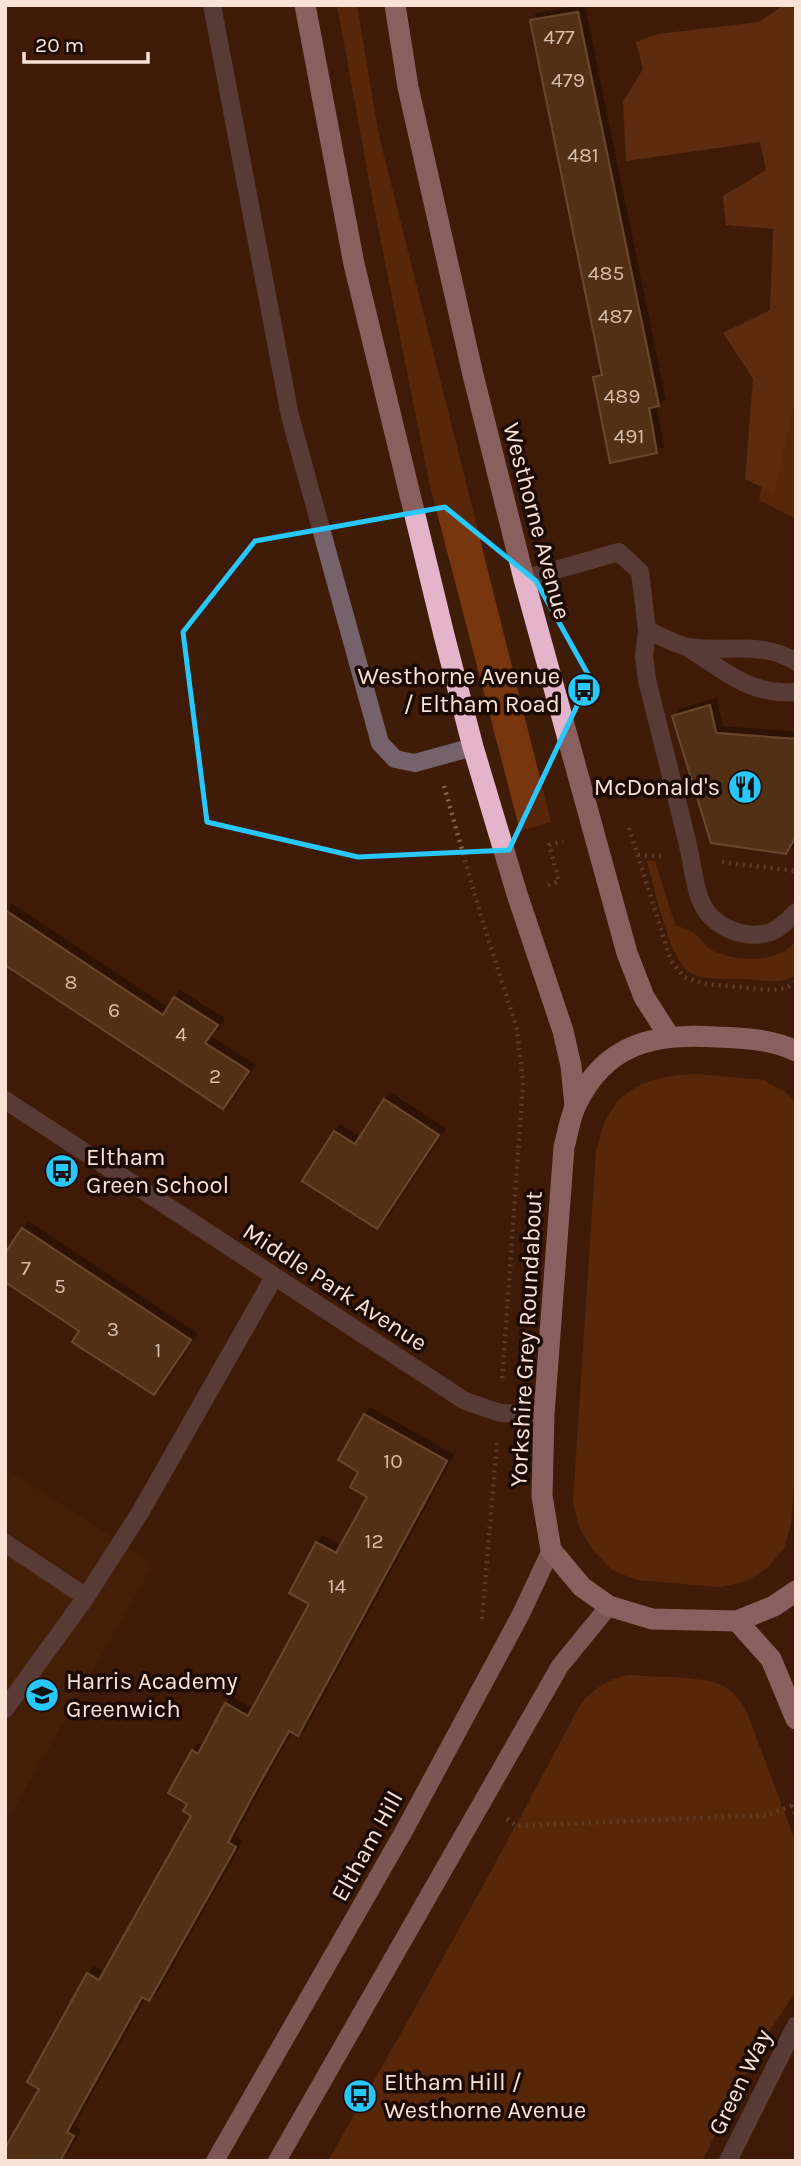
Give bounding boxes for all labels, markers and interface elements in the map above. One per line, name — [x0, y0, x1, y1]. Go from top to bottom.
scale bar — [24, 21, 149, 65]
house number: 477 — [543, 25, 575, 49]
text: 20 m — [35, 33, 84, 57]
house number: 479 — [551, 68, 585, 92]
house number: 481 — [567, 143, 599, 167]
house number: 485 — [588, 261, 624, 285]
house number: 487 — [598, 304, 632, 328]
house number: 489 — [604, 384, 640, 408]
street label: Westhorne Avenue — [497, 420, 577, 622]
house number: 491 — [614, 424, 644, 448]
place label: Westhorne Avenue / Eltham Road — [358, 662, 560, 718]
bus stop icon: Westhorne Avenue / Eltham Road — [565, 671, 603, 709]
restaurant icon: McDonald's — [726, 768, 764, 806]
place label: McDonald's — [594, 773, 720, 801]
house number: 8 — [65, 970, 77, 994]
house number: 6 — [108, 998, 120, 1022]
house number: 4 — [175, 1022, 187, 1046]
house number: 2 — [209, 1064, 221, 1088]
place label: Eltham Green School — [86, 1143, 229, 1199]
bus stop icon: Eltham Green School — [43, 1152, 81, 1190]
street label: Yorkshire Grey Roundabout — [504, 1190, 548, 1488]
street label: Middle Park Avenue — [238, 1217, 432, 1357]
house number: 7 — [21, 1256, 31, 1280]
house number: 5 — [54, 1274, 66, 1298]
house number: 3 — [107, 1317, 119, 1341]
house number: 1 — [155, 1338, 161, 1362]
house number: 10 — [383, 1449, 403, 1473]
house number: 12 — [364, 1529, 384, 1553]
house number: 14 — [328, 1574, 347, 1598]
place label: Harris Academy Greenwich — [66, 1667, 238, 1723]
school or university icon: Harris Academy Greenwich — [23, 1676, 61, 1714]
street label: Eltham Hill — [325, 1786, 409, 1906]
street label: Green Way — [702, 2025, 778, 2139]
place label: Eltham Hill / Westhorne Avenue — [384, 2068, 586, 2124]
bus stop icon: Eltham Hill / Westhorne Avenue — [341, 2077, 379, 2115]

